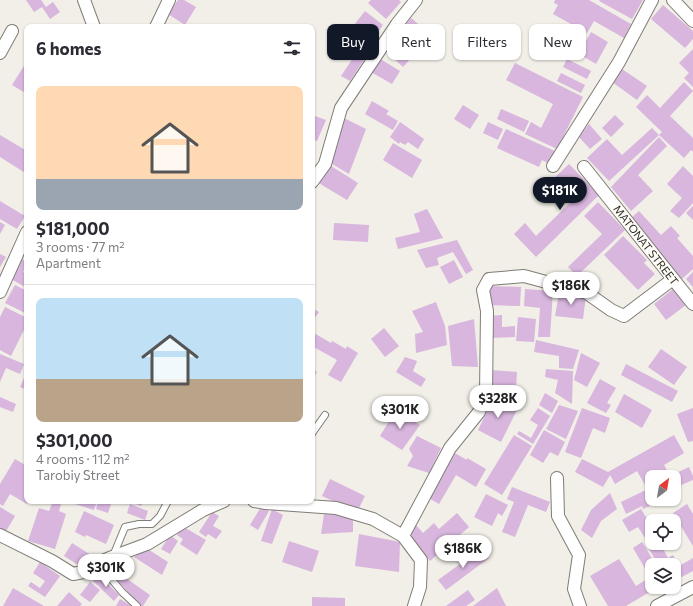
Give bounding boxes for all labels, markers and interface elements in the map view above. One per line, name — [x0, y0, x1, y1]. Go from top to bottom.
chip: Buy — [327, 24, 379, 60]
chip: Rent — [387, 24, 445, 60]
chip: Filters — [453, 24, 521, 60]
chip: New — [529, 24, 586, 60]
icon: filters — [281, 37, 303, 59]
text: 6 homes — [36, 38, 101, 59]
icon: home — [134, 112, 206, 184]
pin: $181K — [532, 177, 588, 211]
text: $181K — [542, 182, 578, 198]
street label: MATONAT STREET — [611, 202, 682, 287]
text: $181,000 — [36, 218, 110, 239]
text: 3 rooms · 77 m² — [36, 239, 125, 255]
text: Apartment — [36, 255, 101, 271]
pin: $186K — [543, 272, 599, 306]
text: $186K — [552, 277, 590, 293]
icon: home — [134, 324, 206, 396]
pin: $328K — [470, 385, 526, 419]
text: $328K — [478, 390, 518, 406]
pin: $301K — [372, 396, 428, 430]
text: $301K — [381, 401, 419, 417]
text: $301,000 — [36, 430, 113, 451]
text: 4 rooms · 112 m² — [36, 451, 129, 467]
text: Tarobiy Street — [36, 467, 120, 483]
north arrow — [645, 470, 681, 506]
map controls — [645, 470, 681, 594]
button: locate — [645, 514, 681, 550]
pin: $186K — [435, 535, 491, 569]
text: $186K — [444, 540, 482, 556]
pin: $301K — [78, 554, 134, 588]
button: layers — [645, 558, 681, 594]
text: $301K — [87, 559, 125, 575]

